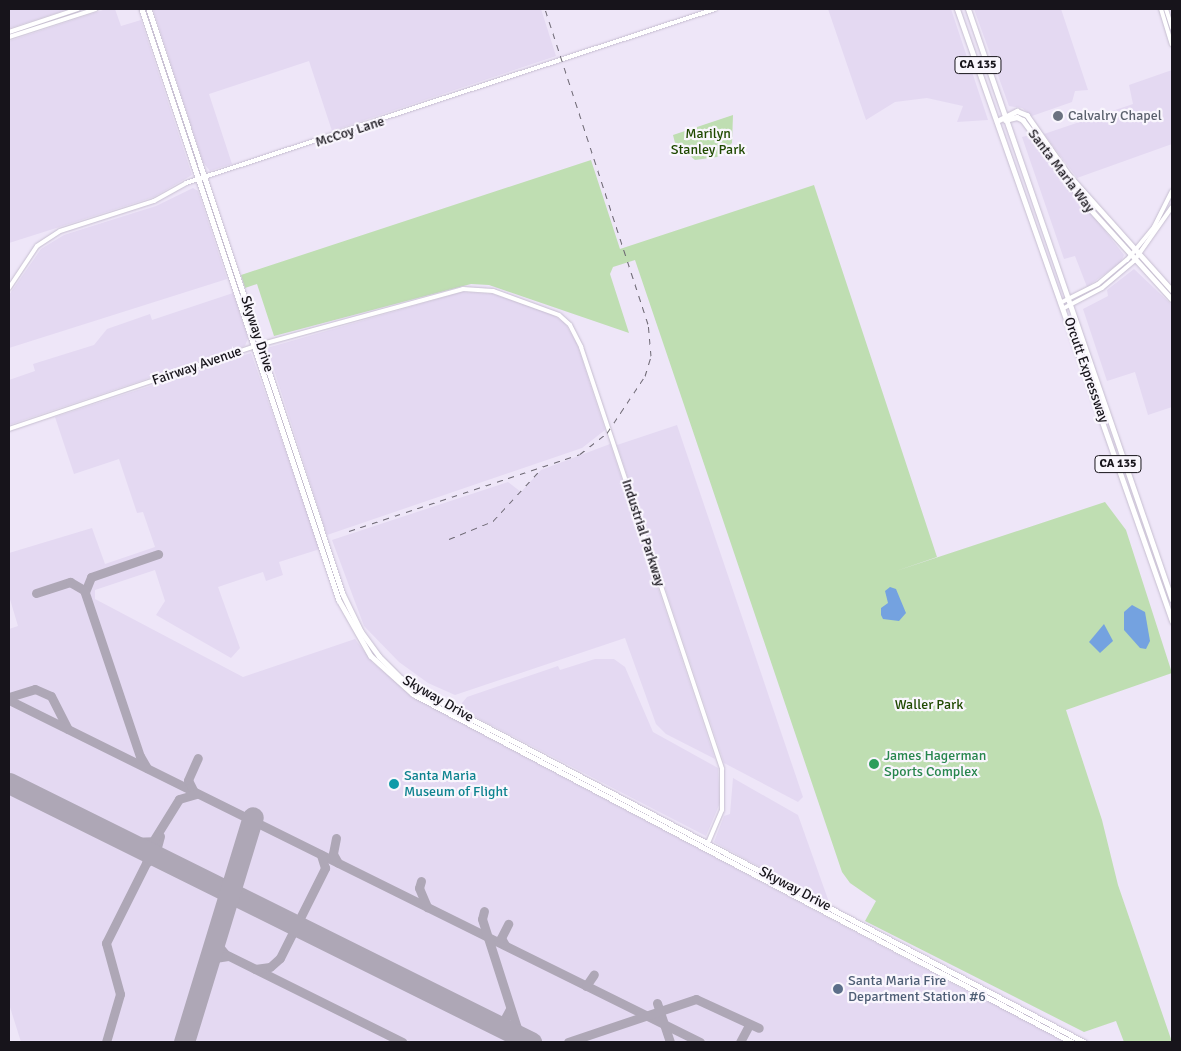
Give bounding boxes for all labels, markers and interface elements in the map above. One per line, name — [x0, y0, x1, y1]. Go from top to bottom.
road number: CA 135 — [954, 56, 1002, 74]
place label: Calvalry Chapel — [1068, 108, 1162, 124]
marker: Calvalry Chapel — [1052, 110, 1064, 122]
street label: McCoy Lane — [313, 113, 387, 151]
park label: Marilyn Stanley Park — [671, 126, 745, 158]
street label: Santa Maria Way — [1024, 126, 1098, 216]
street label: Skyway Drive — [237, 294, 277, 374]
street label: Orcutt Expressway — [1060, 315, 1112, 425]
street label: Fairway Avenue — [150, 343, 244, 389]
road number: CA 135 — [1094, 454, 1142, 474]
street label: Industrial Parkway — [618, 477, 668, 589]
street label: Skyway Drive — [400, 672, 476, 726]
park label: Waller Park — [895, 697, 963, 713]
place label: James Hagerman Sports Complex — [884, 748, 986, 780]
marker: James Hagerman Sports Complex — [868, 758, 880, 770]
place label: Santa Maria Museum of Flight — [404, 768, 508, 800]
marker: Santa Maria Museum of Flight — [388, 778, 400, 790]
street label: Skyway Drive — [756, 863, 834, 915]
place label: Santa Maria Fire Department Station #6 — [848, 973, 986, 1006]
marker: Santa Maria Fire Department Station #6 — [832, 983, 844, 995]

